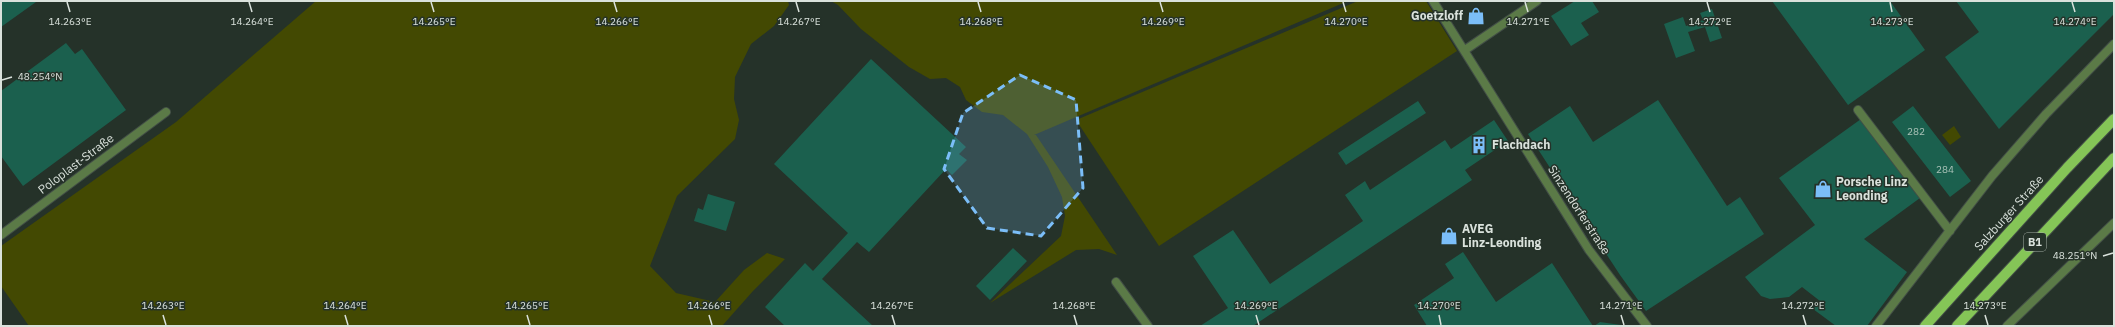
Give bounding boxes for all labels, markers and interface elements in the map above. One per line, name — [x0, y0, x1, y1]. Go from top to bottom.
shop icon: Goetzloff — [1466, 6, 1486, 26]
place label: Goetzloff — [1411, 8, 1464, 23]
text: 14.263°E — [48, 15, 92, 28]
text: 14.264°E — [230, 15, 274, 28]
text: 14.265°E — [412, 15, 456, 28]
text: 14.266°E — [595, 15, 639, 28]
text: 14.267°E — [777, 15, 821, 28]
text: 14.268°E — [959, 15, 1003, 28]
text: 14.269°E — [1141, 15, 1185, 28]
text: 14.270°E — [1324, 15, 1368, 28]
text: 14.271°E — [1506, 15, 1550, 28]
text: 14.272°E — [1688, 15, 1732, 28]
text: 14.273°E — [1870, 15, 1914, 28]
text: 14.274°E — [2053, 15, 2097, 28]
text: 48.254°N — [18, 70, 62, 83]
house number: 282 — [1907, 125, 1925, 138]
street label: Poloplast-Straße — [35, 130, 117, 197]
building icon: Flachdach — [1469, 135, 1489, 155]
place label: Flachdach — [1492, 137, 1550, 152]
street label: Sinzendorferstraße — [1545, 162, 1614, 258]
house number: 284 — [1936, 163, 1954, 176]
street label: Salzburger Straße — [1971, 172, 2047, 254]
place label: Porsche Linz Leonding — [1836, 174, 1907, 203]
shop icon: Porsche Linz Leonding — [1813, 179, 1833, 199]
place label: AVEG Linz-Leonding — [1462, 221, 1542, 250]
shop icon: AVEG Linz-Leonding — [1439, 226, 1459, 246]
road number: B1 — [2024, 233, 2046, 251]
text: 48.251°N — [2053, 249, 2097, 262]
text: 14.263°E — [141, 299, 185, 312]
text: 14.264°E — [323, 299, 367, 312]
text: 14.265°E — [505, 299, 549, 312]
text: 14.266°E — [687, 299, 731, 312]
text: 14.267°E — [870, 299, 914, 312]
text: 14.268°E — [1052, 299, 1096, 312]
text: 14.269°E — [1234, 299, 1278, 312]
text: 14.270°E — [1417, 299, 1461, 312]
text: 14.271°E — [1599, 299, 1643, 312]
text: 14.272°E — [1781, 299, 1825, 312]
text: 14.273°E — [1963, 299, 2007, 312]

